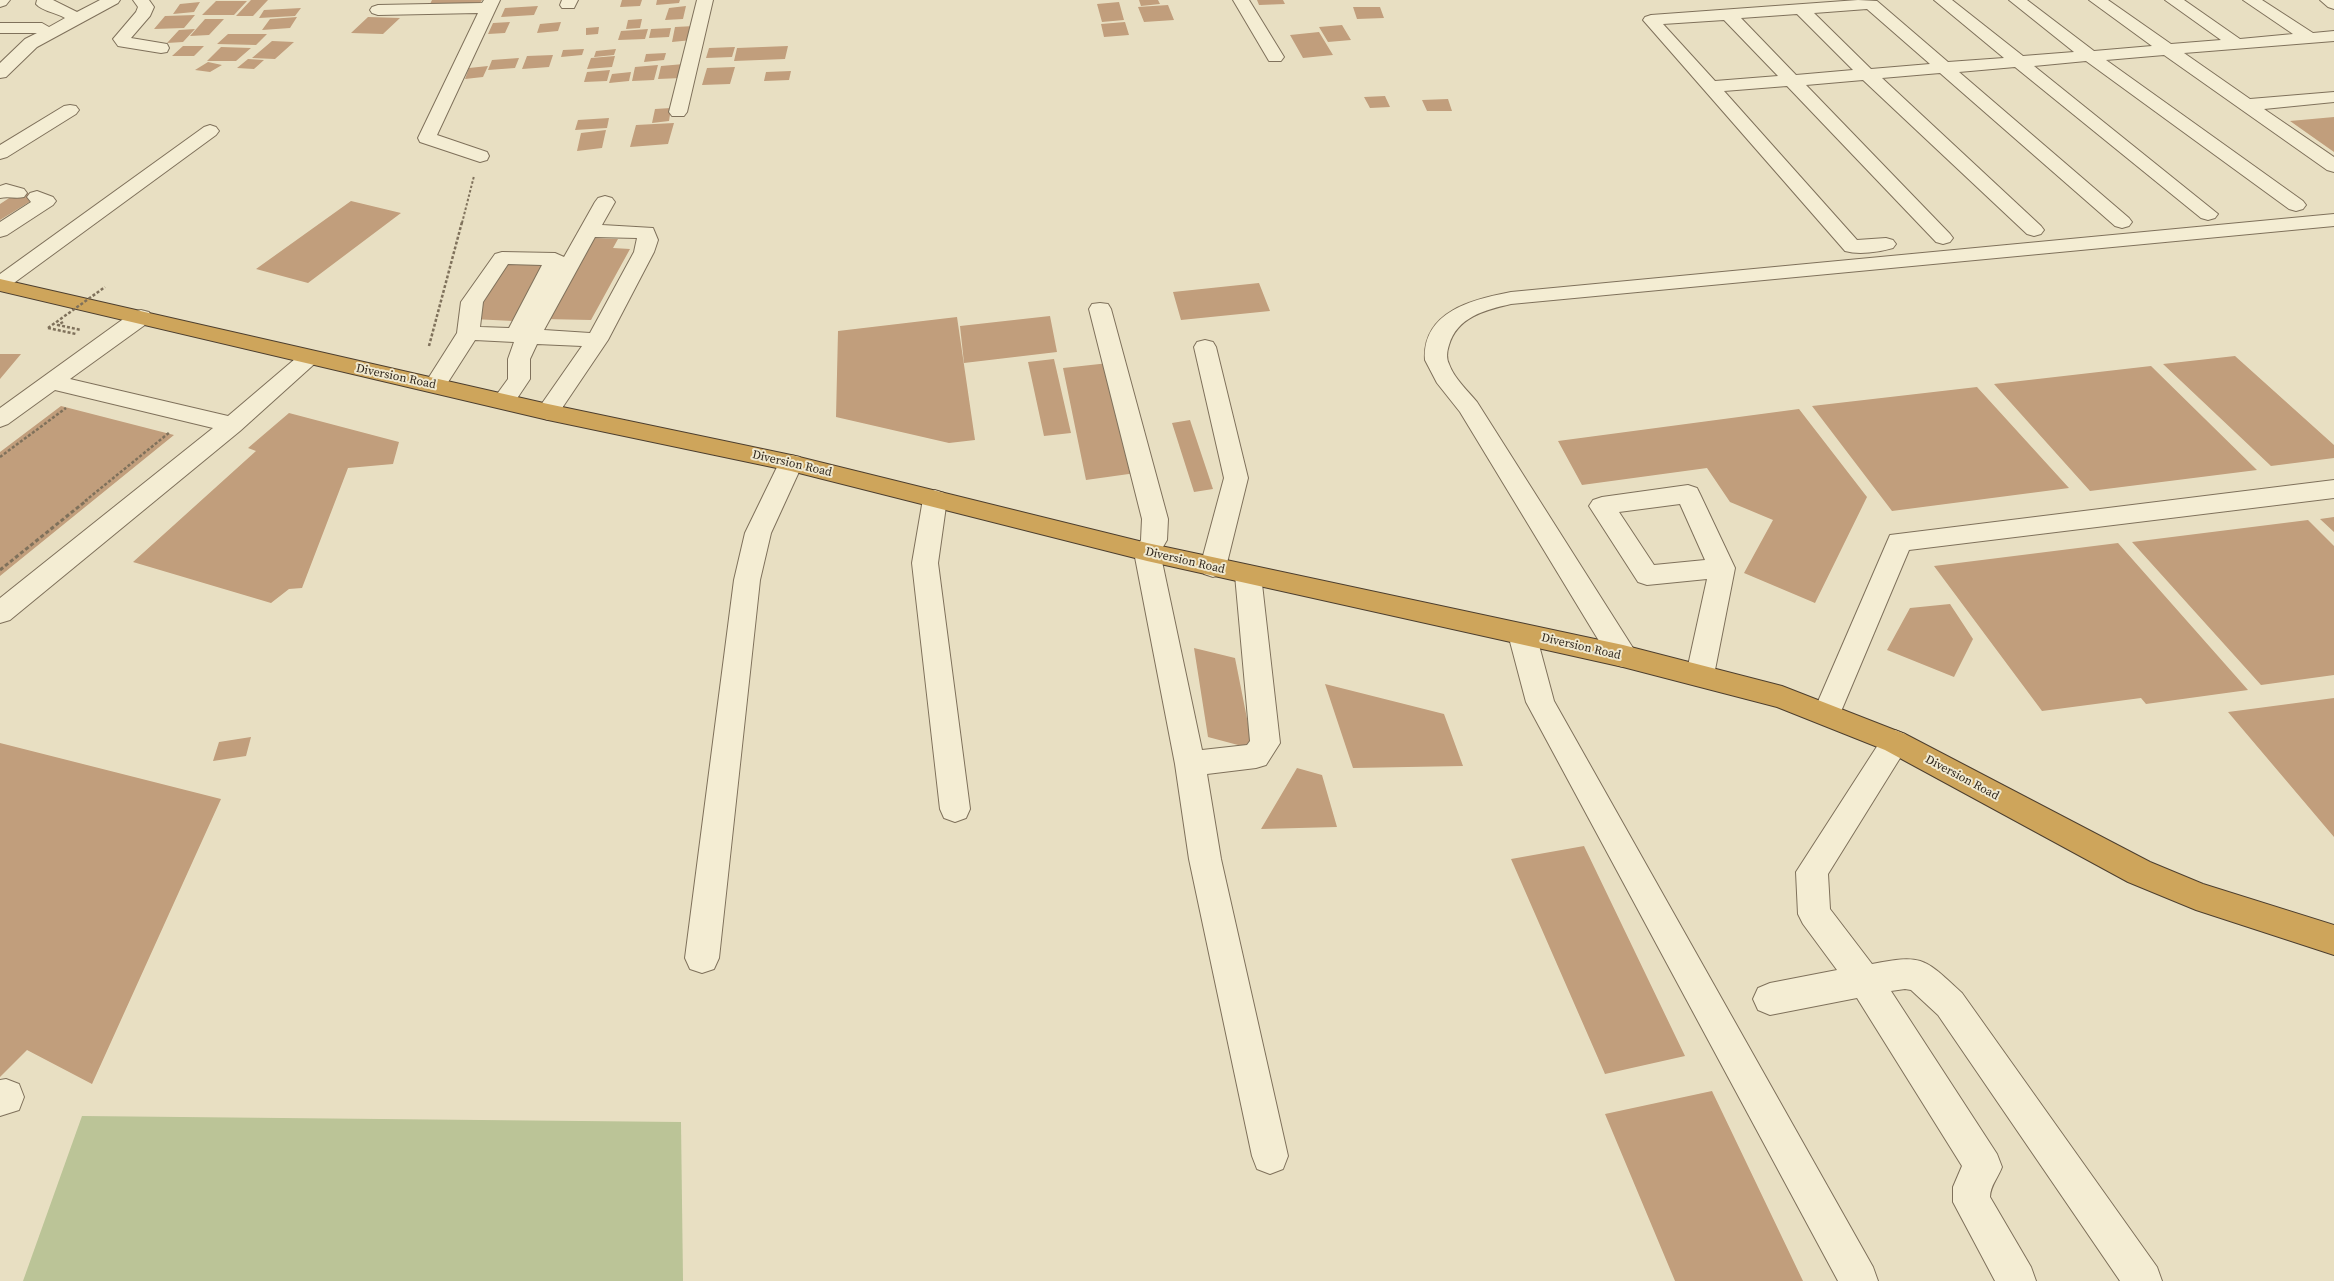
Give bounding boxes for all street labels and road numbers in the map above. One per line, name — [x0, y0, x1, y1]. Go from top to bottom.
street label: Diversion Road — [355, 361, 437, 393]
street label: Diversion Road — [751, 448, 833, 480]
street label: Diversion Road — [1144, 545, 1226, 577]
street label: Diversion Road — [1540, 631, 1622, 663]
street label: Diversion Road — [1923, 753, 2001, 803]

